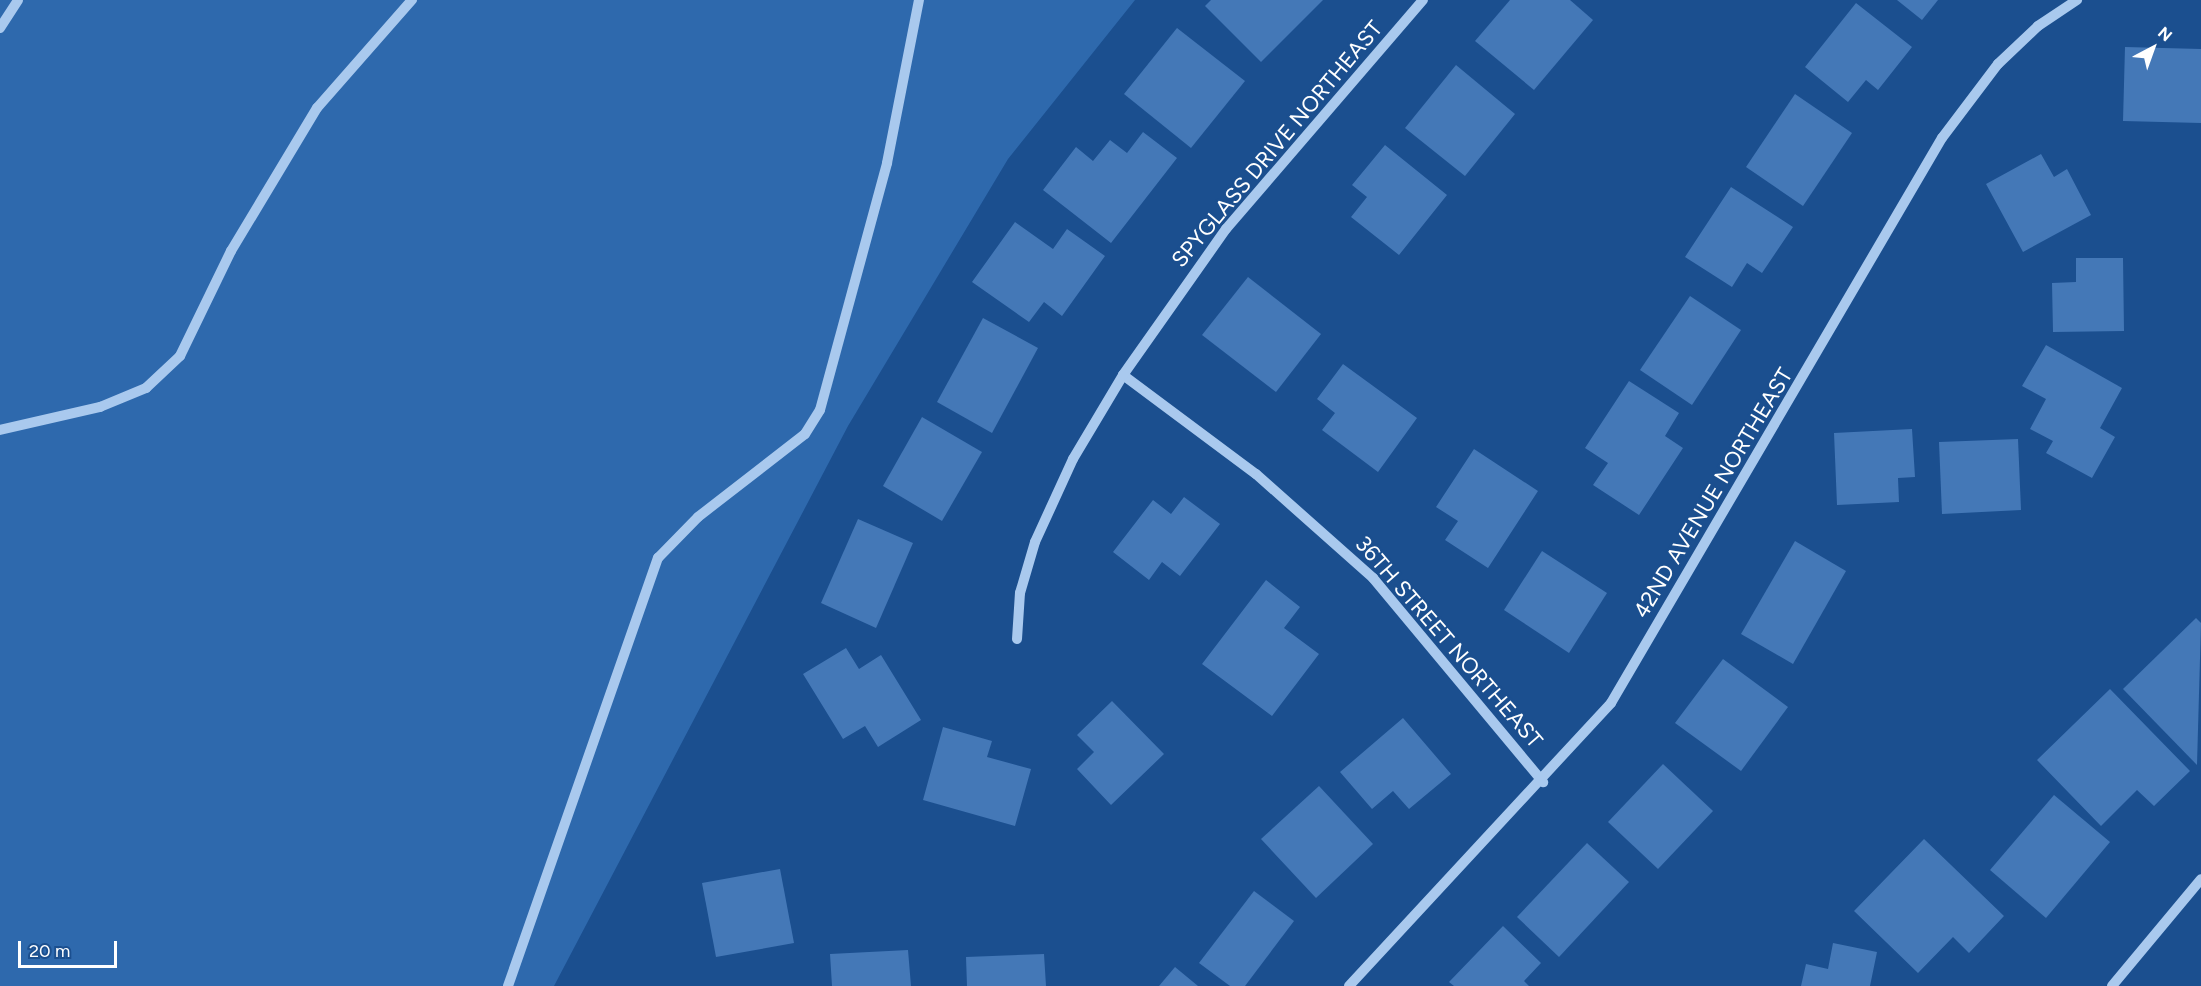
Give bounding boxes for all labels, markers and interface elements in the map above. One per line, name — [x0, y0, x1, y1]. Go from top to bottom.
street label: SPYGLASS DRIVE NORTHEAST — [1166, 15, 1388, 273]
north arrow — [2123, 18, 2183, 78]
text: N — [2154, 23, 2176, 45]
street label: 42ND AVENUE NORTHEAST — [1628, 363, 1798, 623]
street label: 36TH STREET NORTHEAST — [1350, 531, 1548, 753]
scale bar — [21, 929, 120, 967]
text: 20 m — [29, 940, 70, 962]

